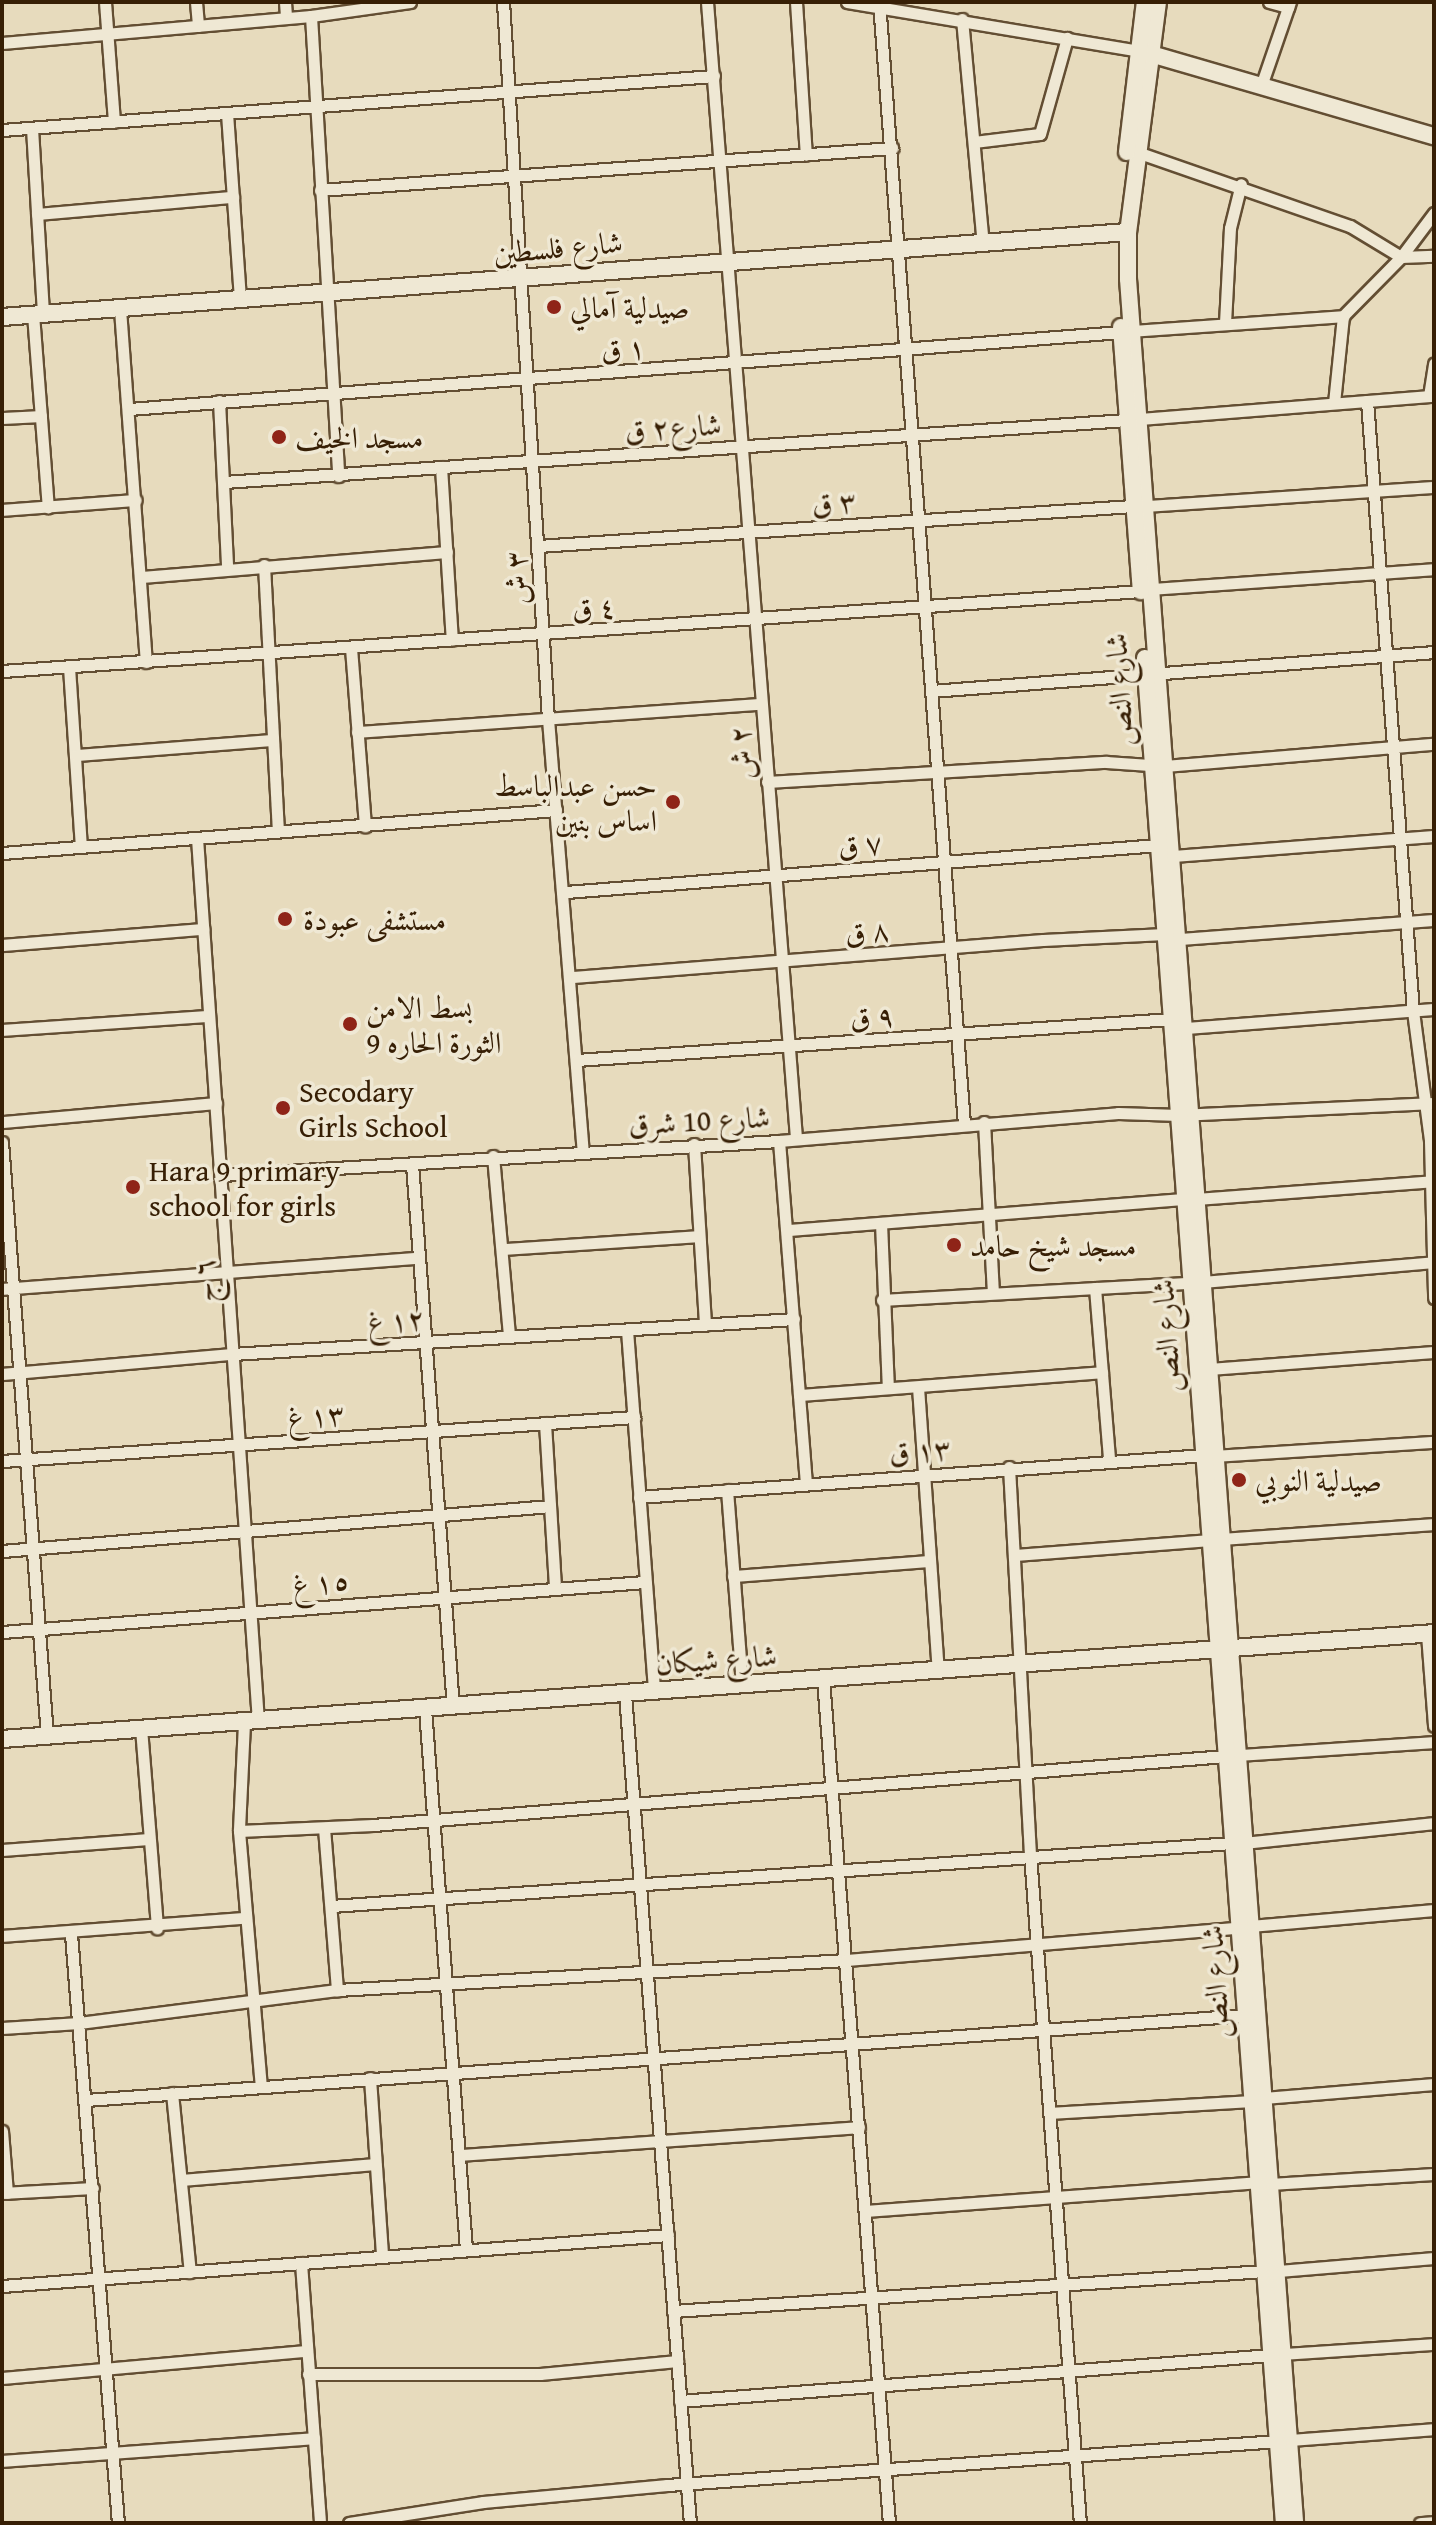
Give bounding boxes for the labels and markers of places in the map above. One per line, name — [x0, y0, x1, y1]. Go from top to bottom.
place label: صيدلية آمالي — [570, 289, 690, 325]
marker: صيدلية آمالي — [545, 298, 563, 316]
place label: مسجد الخيف — [295, 419, 423, 455]
marker: مسجد الخيف — [270, 428, 288, 446]
place label: حسن عبدالباسط اساس بنين — [494, 767, 657, 838]
marker: حسن عبدالباسط اساس بنين — [664, 793, 682, 811]
place label: مستشفى عبودة — [303, 901, 446, 937]
marker: مستشفى عبودة — [274, 908, 296, 930]
place label: بسط الامن الثورة الحاره 9 — [366, 989, 501, 1060]
marker: بسط الامن الثورة الحاره 9 — [341, 1015, 359, 1033]
place label: Secodary Girls School — [299, 1073, 448, 1144]
marker: Secodary Girls School — [274, 1099, 292, 1117]
place label: Hara 9 primary school for girls — [149, 1152, 340, 1222]
marker: Hara 9 primary school for girls — [124, 1178, 142, 1196]
place label: مسجد شيخ حامد — [970, 1227, 1136, 1263]
marker: مسجد شيخ حامد — [945, 1236, 963, 1254]
place label: صيدلية النوبي — [1255, 1462, 1382, 1498]
marker: صيدلية النوبي — [1230, 1471, 1248, 1489]

